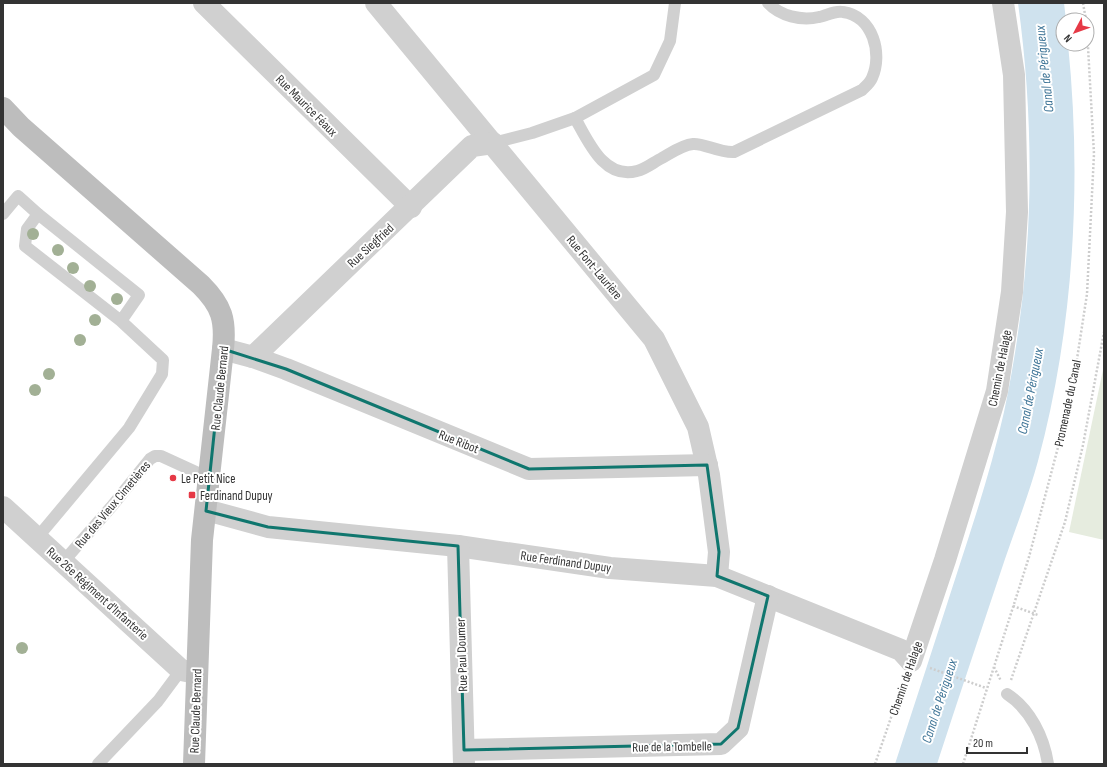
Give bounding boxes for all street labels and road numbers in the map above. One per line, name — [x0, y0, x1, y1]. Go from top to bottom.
street label: Rue Maurice Féaux — [272, 71, 341, 140]
street label: Rue Siegfried — [344, 220, 397, 271]
street label: Rue Font-Laurière — [563, 232, 626, 303]
street label: Chemin de Halage — [985, 329, 1015, 408]
street label: Rue Claude Bernard — [208, 345, 232, 431]
street label: Promenade du Canal — [1051, 358, 1085, 448]
street label: Rue Ribot — [436, 427, 481, 457]
street label: Rue des Vieux Cimetières — [72, 457, 154, 552]
street label: Rue 26e Régiment d'Infanterie — [43, 544, 152, 644]
street label: Rue Ferdinand Dupuy — [520, 548, 612, 576]
street label: Rue Paul Doumer — [453, 618, 471, 692]
street label: Chemin de Halage — [886, 639, 926, 718]
street label: Rue Claude Bernard — [187, 668, 205, 754]
street label: Rue de la Tombelle — [632, 738, 712, 756]

